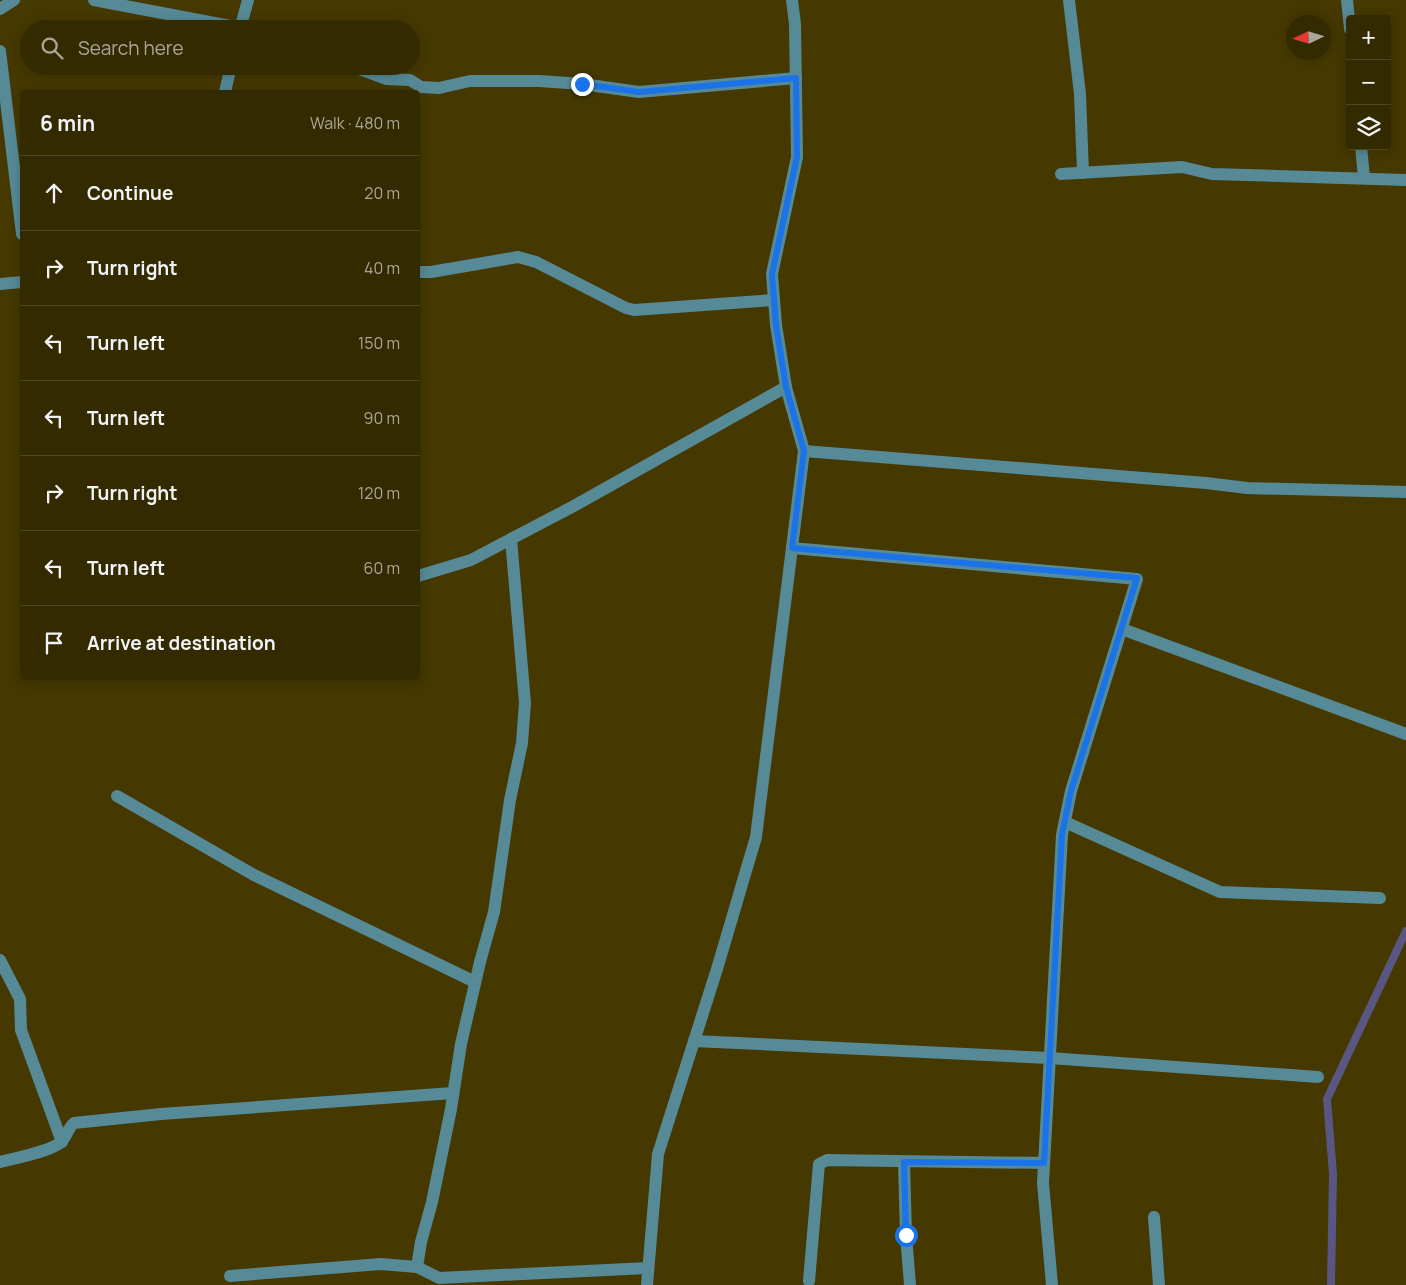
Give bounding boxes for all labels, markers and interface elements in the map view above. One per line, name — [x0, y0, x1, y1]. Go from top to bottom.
north arrow — [1286, 15, 1331, 60]
map controls — [1346, 15, 1391, 150]
button: + — [1346, 15, 1391, 60]
search box — [20, 20, 420, 75]
icon: search — [38, 34, 66, 62]
text: Search here — [78, 35, 184, 61]
button: − — [1346, 60, 1391, 105]
route end — [571, 73, 594, 96]
button: layers — [1346, 105, 1391, 150]
text: 6 min — [40, 109, 95, 137]
text: Walk · 480 m — [310, 112, 400, 134]
icon: ahead — [40, 179, 68, 207]
text: Continue — [87, 180, 173, 206]
text: 20 m — [364, 182, 400, 204]
icon: right — [40, 254, 68, 282]
text: Turn right — [87, 255, 177, 281]
text: 40 m — [364, 257, 400, 279]
icon: left — [40, 329, 68, 357]
text: Turn left — [87, 330, 165, 356]
text: 150 m — [358, 332, 400, 354]
icon: left — [40, 404, 68, 432]
text: Turn left — [87, 405, 165, 431]
text: 90 m — [364, 407, 400, 429]
icon: right — [40, 479, 68, 507]
text: Turn right — [87, 480, 177, 506]
text: 120 m — [358, 482, 400, 504]
icon: left — [40, 554, 68, 582]
text: Turn left — [87, 555, 165, 581]
text: 60 m — [364, 557, 400, 579]
icon: arrive — [40, 629, 68, 657]
text: Arrive at destination — [87, 630, 276, 656]
route start — [895, 1224, 918, 1247]

